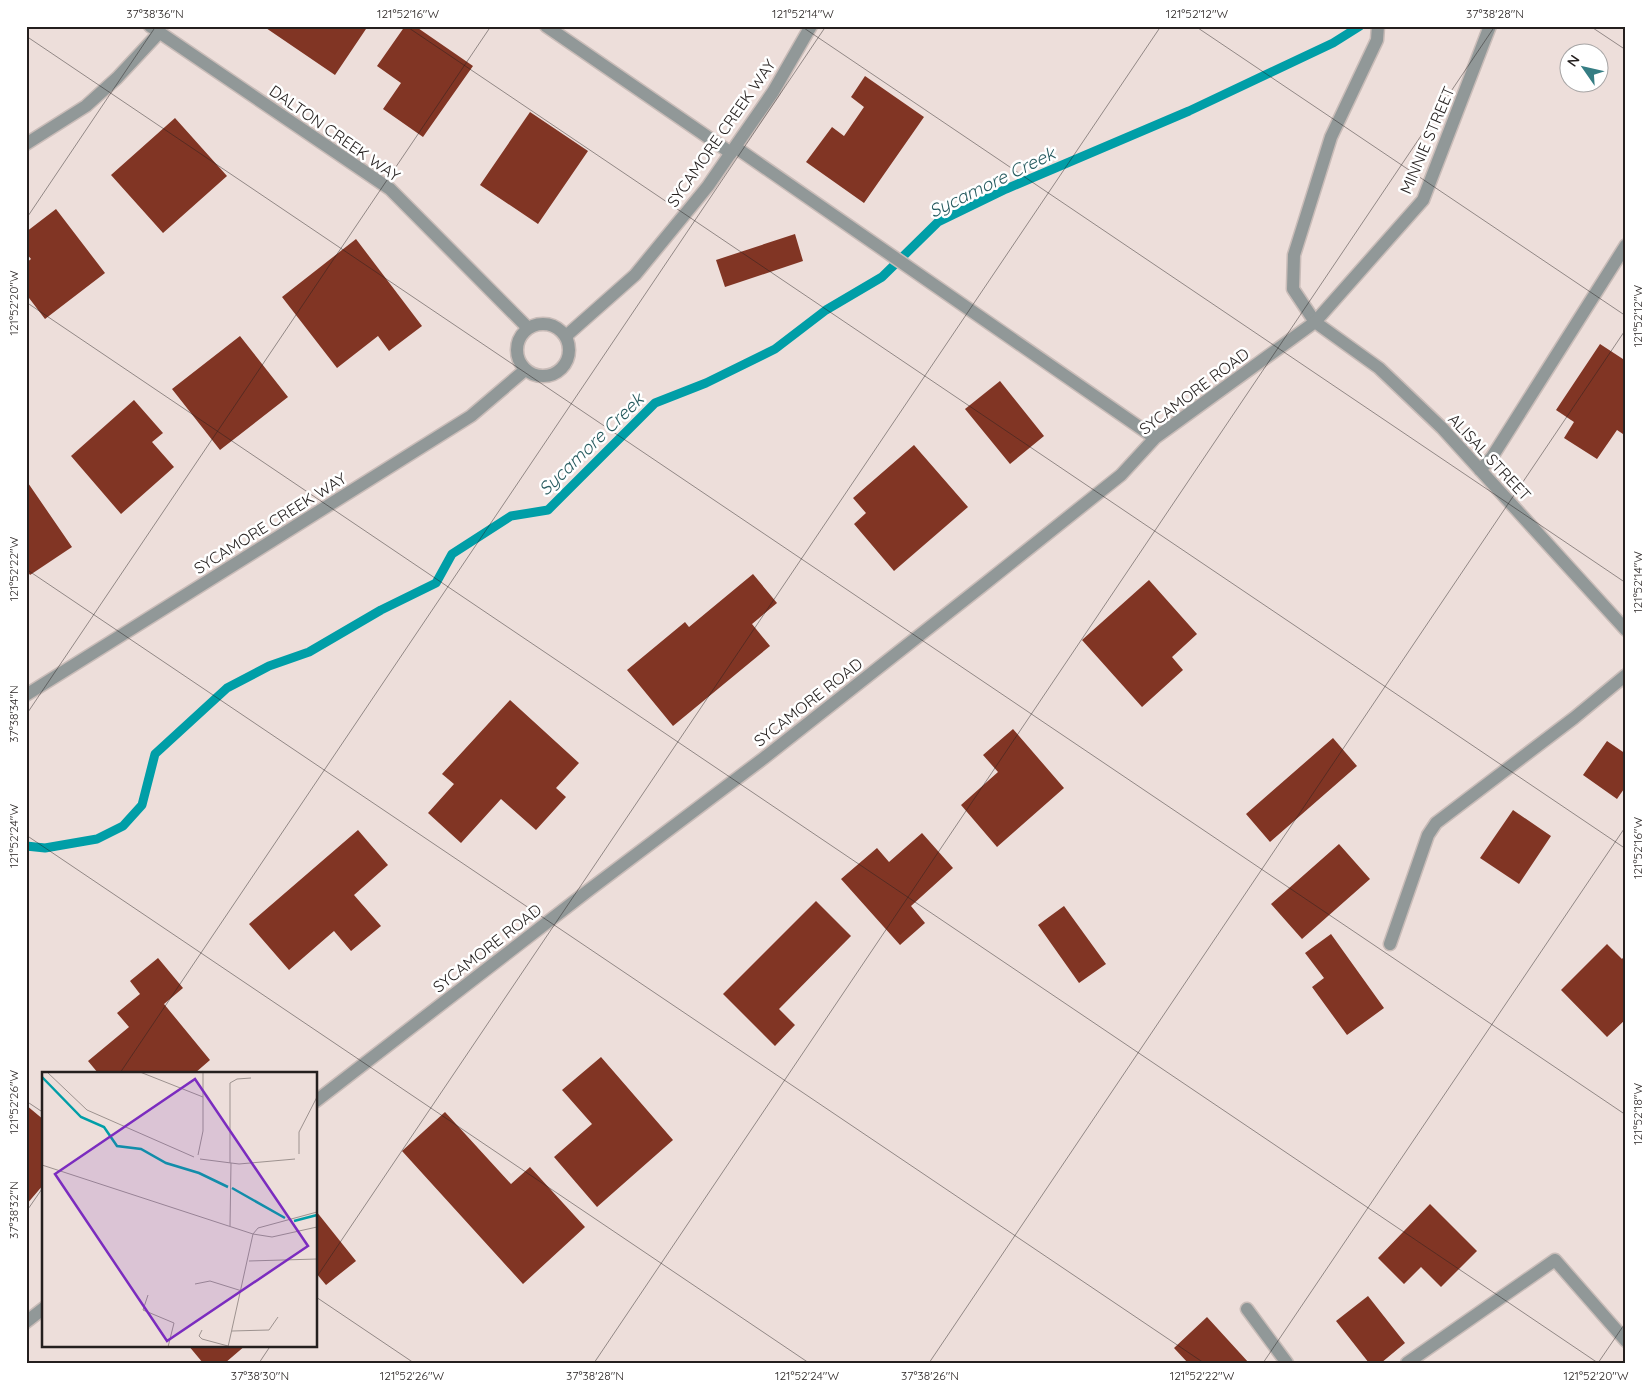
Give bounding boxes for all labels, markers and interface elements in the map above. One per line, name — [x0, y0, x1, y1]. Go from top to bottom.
text: 37°38'36"N — [126, 6, 184, 21]
text: 121°52'16"W — [377, 6, 439, 21]
text: 121°52'14"W — [772, 6, 834, 21]
text: 121°52'12"W — [1166, 6, 1229, 21]
text: 37°38'28"N — [1466, 6, 1524, 21]
north arrow — [1560, 42, 1610, 92]
text: N — [1563, 51, 1584, 70]
street label: SYCAMORE CREEK WAY — [662, 55, 780, 211]
street label: DALTON CREEK WAY — [266, 80, 404, 186]
street label: MINNIE STREET — [1395, 83, 1459, 197]
water label: Sycamore Creek — [925, 141, 1060, 223]
text: 121°52'20"W — [6, 270, 21, 336]
text: 121°52'12"W — [1630, 284, 1645, 347]
street label: SYCAMORE ROAD — [1135, 343, 1253, 439]
water label: Sycamore Creek — [534, 387, 649, 500]
street label: ALISAL STREET — [1444, 409, 1536, 505]
street label: SYCAMORE CREEK WAY — [190, 468, 350, 578]
text: 121°52'22"W — [6, 536, 21, 601]
text: 121°52'14"W — [1630, 551, 1645, 613]
street label: SYCAMORE ROAD — [750, 653, 866, 751]
text: 37°38'34"N — [6, 685, 21, 743]
text: 121°52'24"W — [6, 804, 21, 868]
text: 121°52'16"W — [1630, 817, 1645, 879]
street label: SYCAMORE ROAD — [429, 899, 545, 997]
text: 121°52'26"W — [6, 1069, 21, 1134]
inset map — [42, 1072, 318, 1346]
text: 121°52'18"W — [1630, 1083, 1645, 1145]
text: 37°38'32"N — [6, 1181, 21, 1239]
text: 37°38'30"N — [231, 1368, 289, 1383]
text: 121°52'26"W — [380, 1368, 445, 1383]
text: 37°38'28"N — [566, 1368, 624, 1383]
text: 121°52'24"W — [775, 1368, 839, 1383]
text: 37°38'26"N — [901, 1368, 959, 1383]
text: 121°52'22"W — [1170, 1368, 1235, 1383]
text: 121°52'20"W — [1564, 1368, 1629, 1383]

